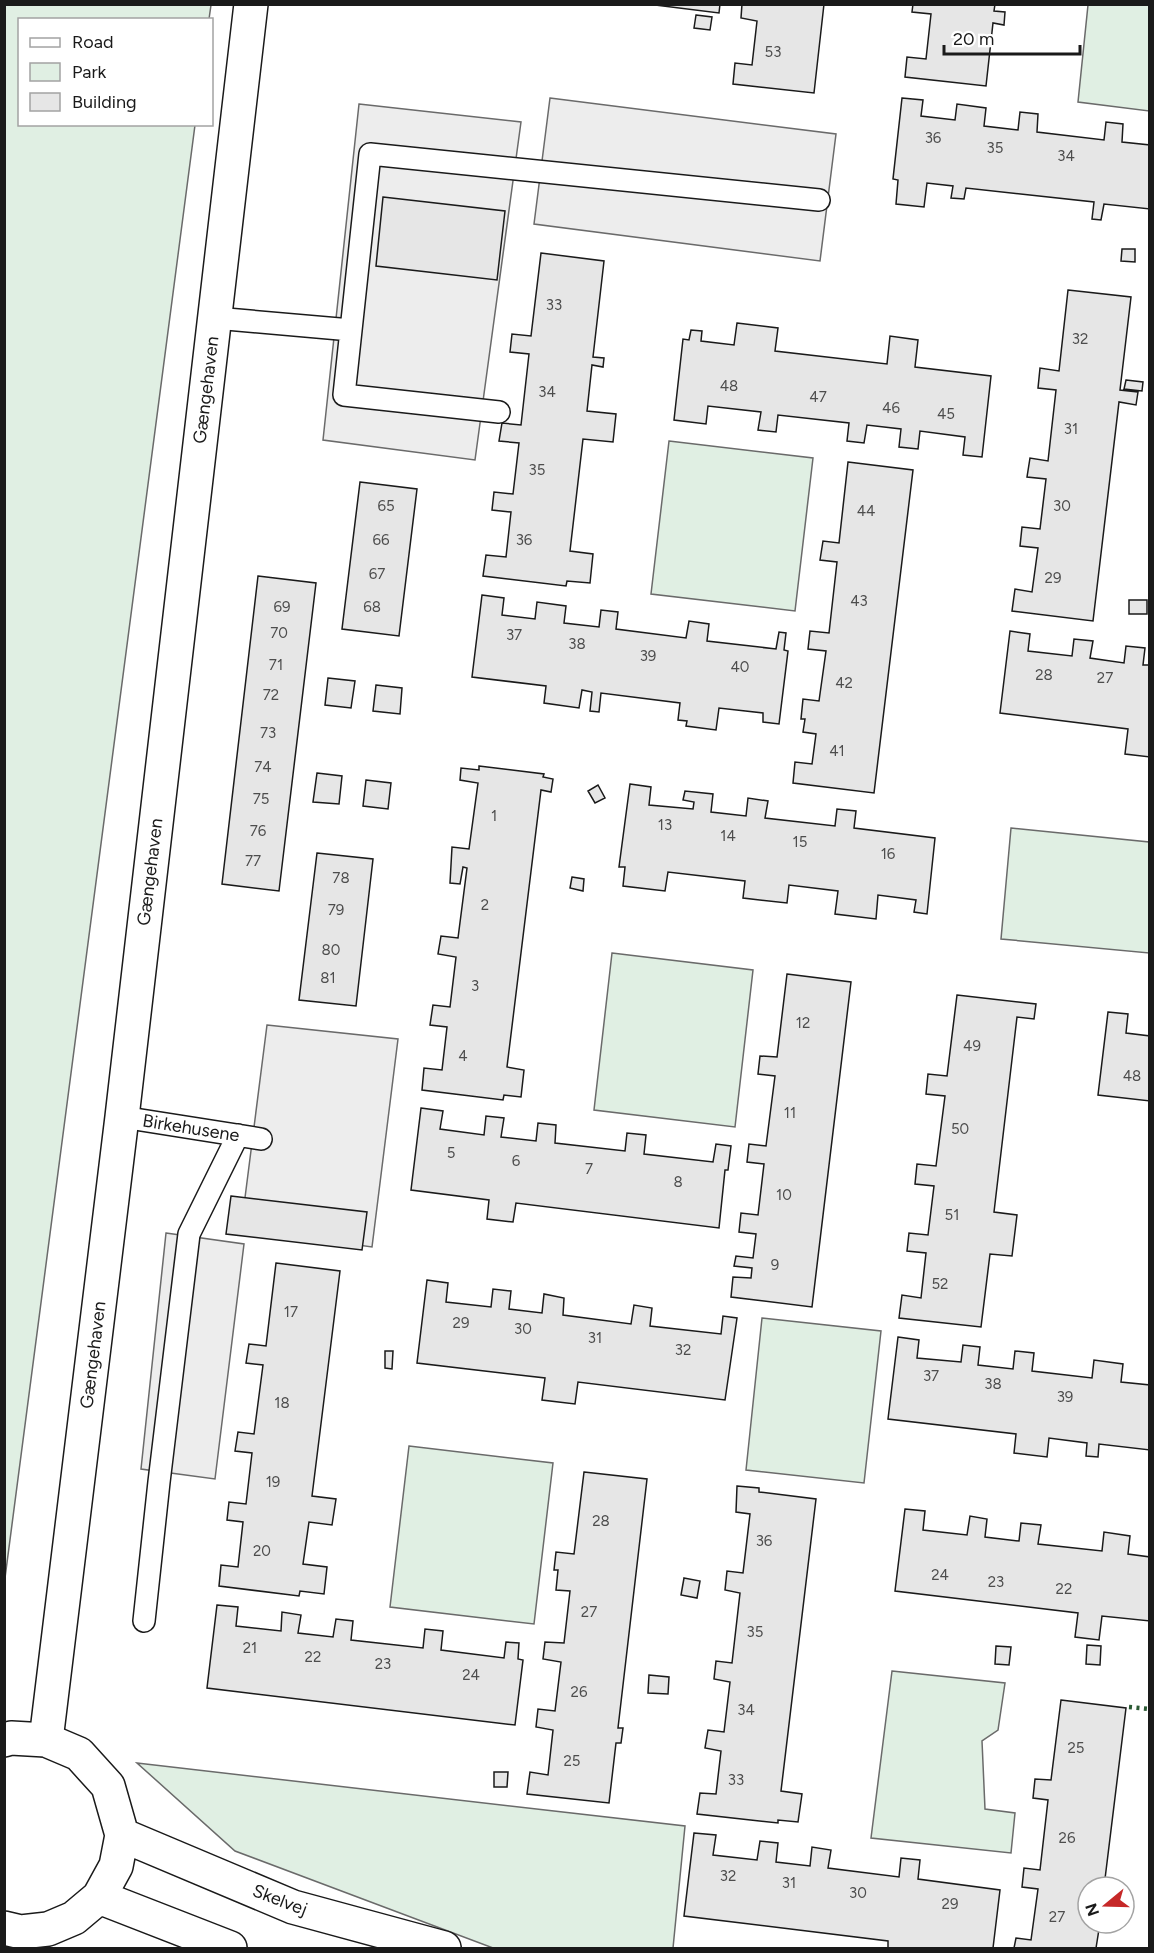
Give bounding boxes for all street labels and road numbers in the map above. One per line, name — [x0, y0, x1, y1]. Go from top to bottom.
street label: Gængehaven — [188, 335, 224, 445]
street label: Gængehaven — [132, 817, 168, 927]
street label: Birkehusene — [141, 1109, 241, 1147]
street label: Gængehaven — [75, 1300, 111, 1410]
street label: Skelvej — [249, 1879, 311, 1921]

